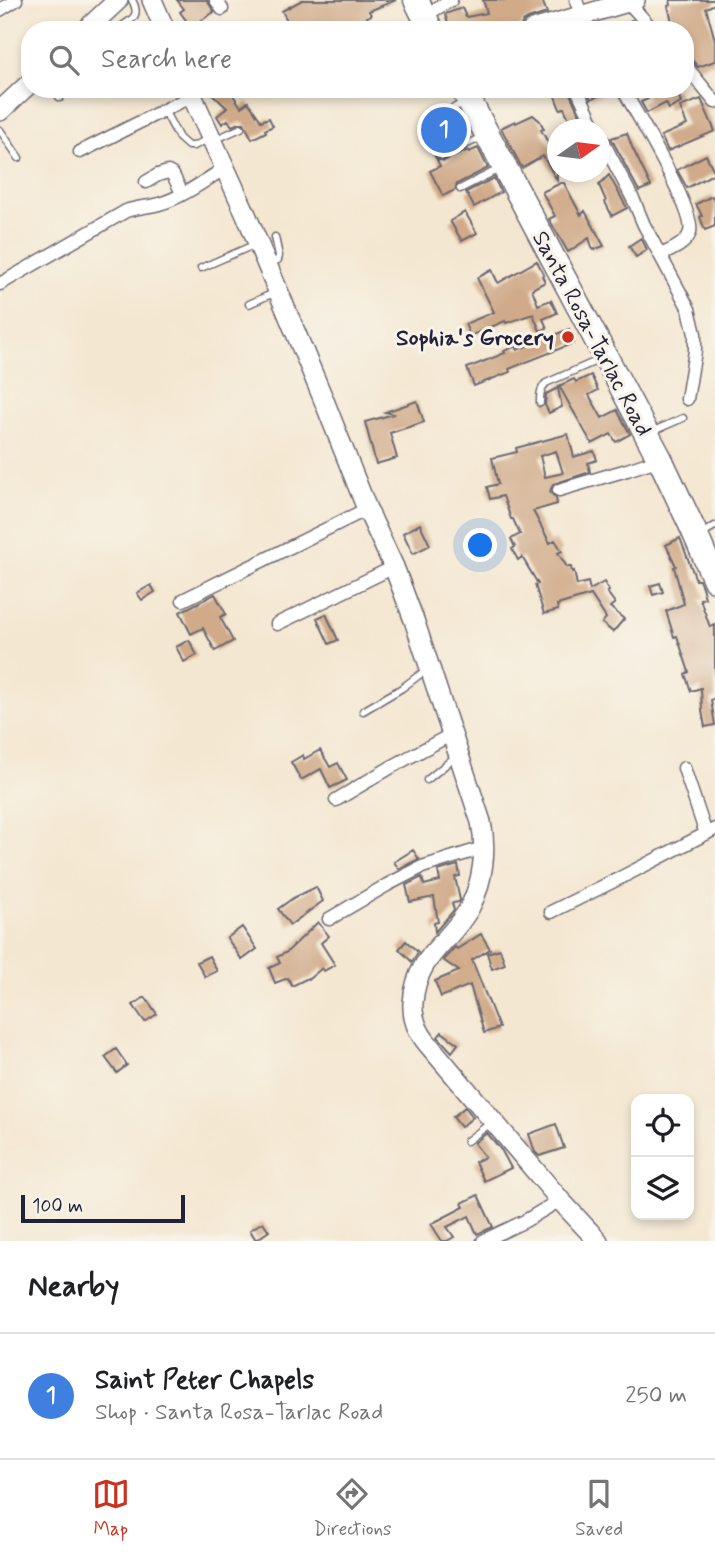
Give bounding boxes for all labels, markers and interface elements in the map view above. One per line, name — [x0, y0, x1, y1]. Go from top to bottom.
search box — [21, 21, 694, 98]
icon: search — [45, 41, 83, 79]
text: Search here — [101, 43, 232, 77]
pin: 1 — [421, 104, 467, 156]
north arrow — [547, 119, 610, 182]
street label: Santa Rosa-Tarlac Road — [524, 226, 658, 442]
place label: Sophia's Grocery — [396, 324, 554, 354]
marker: Sophia's Grocery — [560, 329, 576, 345]
your location — [463, 528, 497, 562]
map controls — [631, 1094, 694, 1220]
button: locate — [631, 1094, 694, 1157]
button: layers — [631, 1157, 694, 1220]
scale bar — [21, 1192, 186, 1224]
text: 100 m — [32, 1194, 83, 1219]
text: Nearby — [28, 1267, 119, 1306]
text: Saint Peter Chapels — [95, 1364, 314, 1398]
text: 1 — [46, 1381, 56, 1411]
text: 250 m — [625, 1381, 687, 1411]
text: Shop · Santa Rosa-Tarlac Road — [95, 1398, 383, 1428]
tab: Map — [92, 1475, 130, 1542]
tab: Directions — [313, 1475, 392, 1542]
tab: Saved — [575, 1475, 623, 1542]

